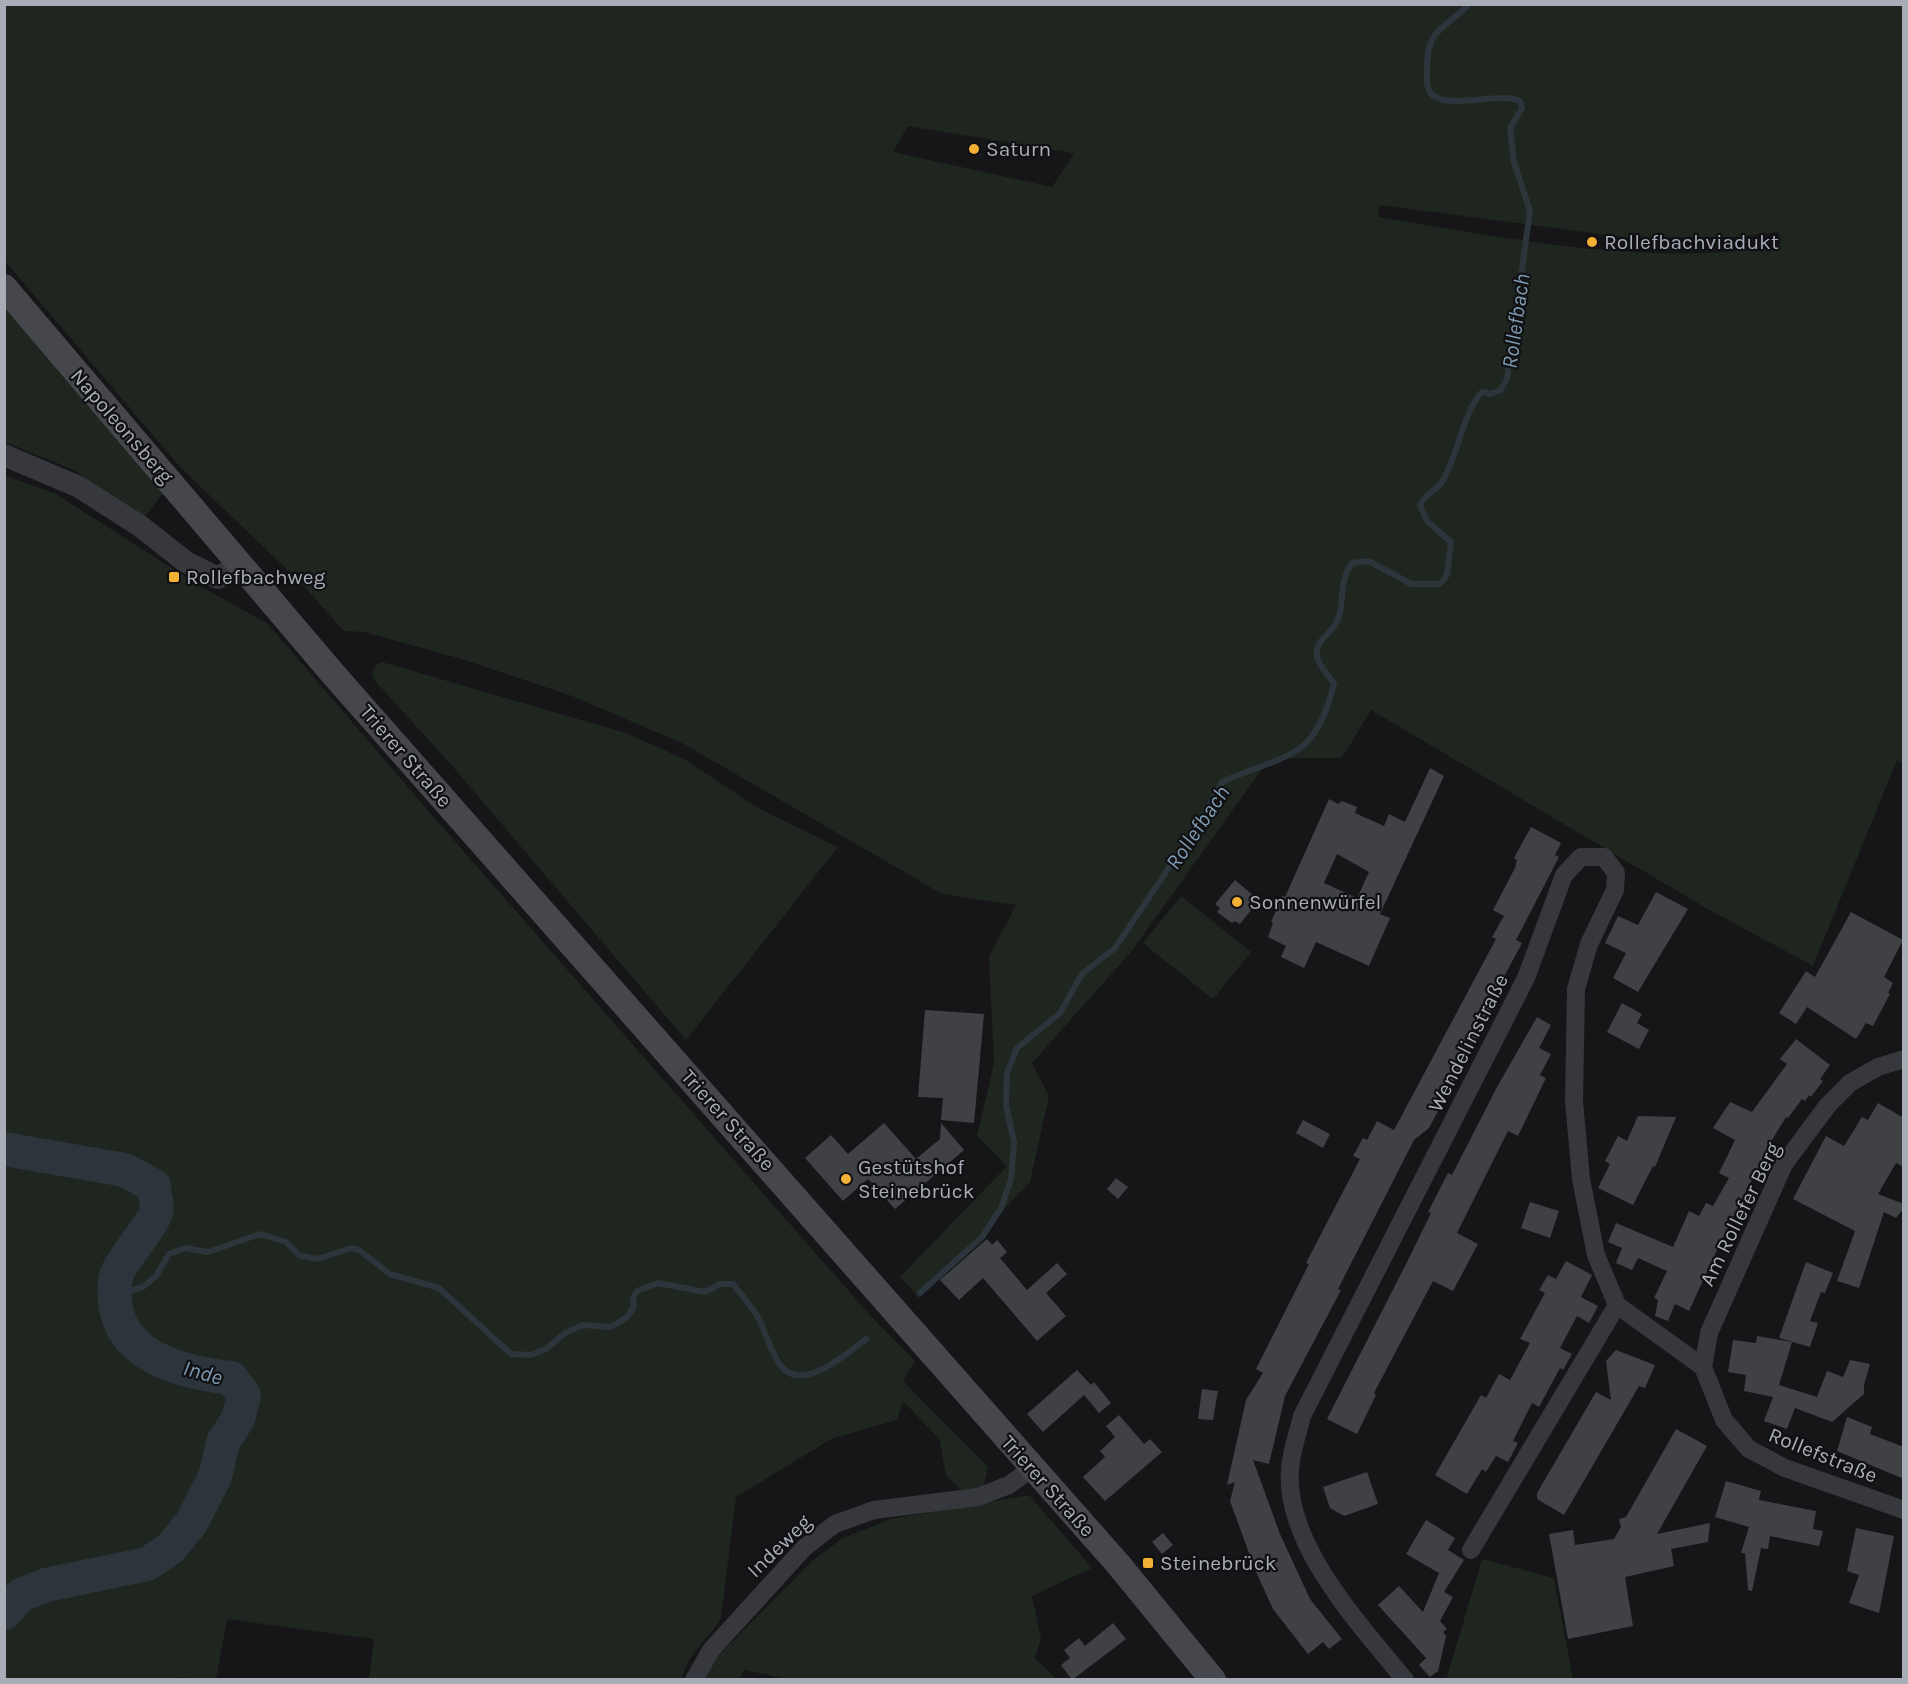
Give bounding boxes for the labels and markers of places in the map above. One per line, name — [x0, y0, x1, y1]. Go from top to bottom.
place label: Saturn — [986, 137, 1051, 161]
marker: Saturn — [967, 142, 981, 156]
place label: Rollefbachviadukt — [1604, 230, 1779, 254]
marker: Rollefbachviadukt — [1585, 235, 1599, 249]
place label: Rollefbachweg — [186, 565, 326, 589]
marker: Rollefbachweg — [167, 570, 181, 584]
place label: Sonnenwürfel — [1249, 890, 1381, 914]
marker: Sonnenwürfel — [1230, 895, 1244, 909]
place label: Gestütshof Steinebrück — [858, 1155, 975, 1203]
marker: Gestütshof Steinebrück — [839, 1172, 853, 1186]
place label: Steinebrück — [1160, 1551, 1277, 1575]
marker: Steinebrück — [1141, 1556, 1155, 1570]

